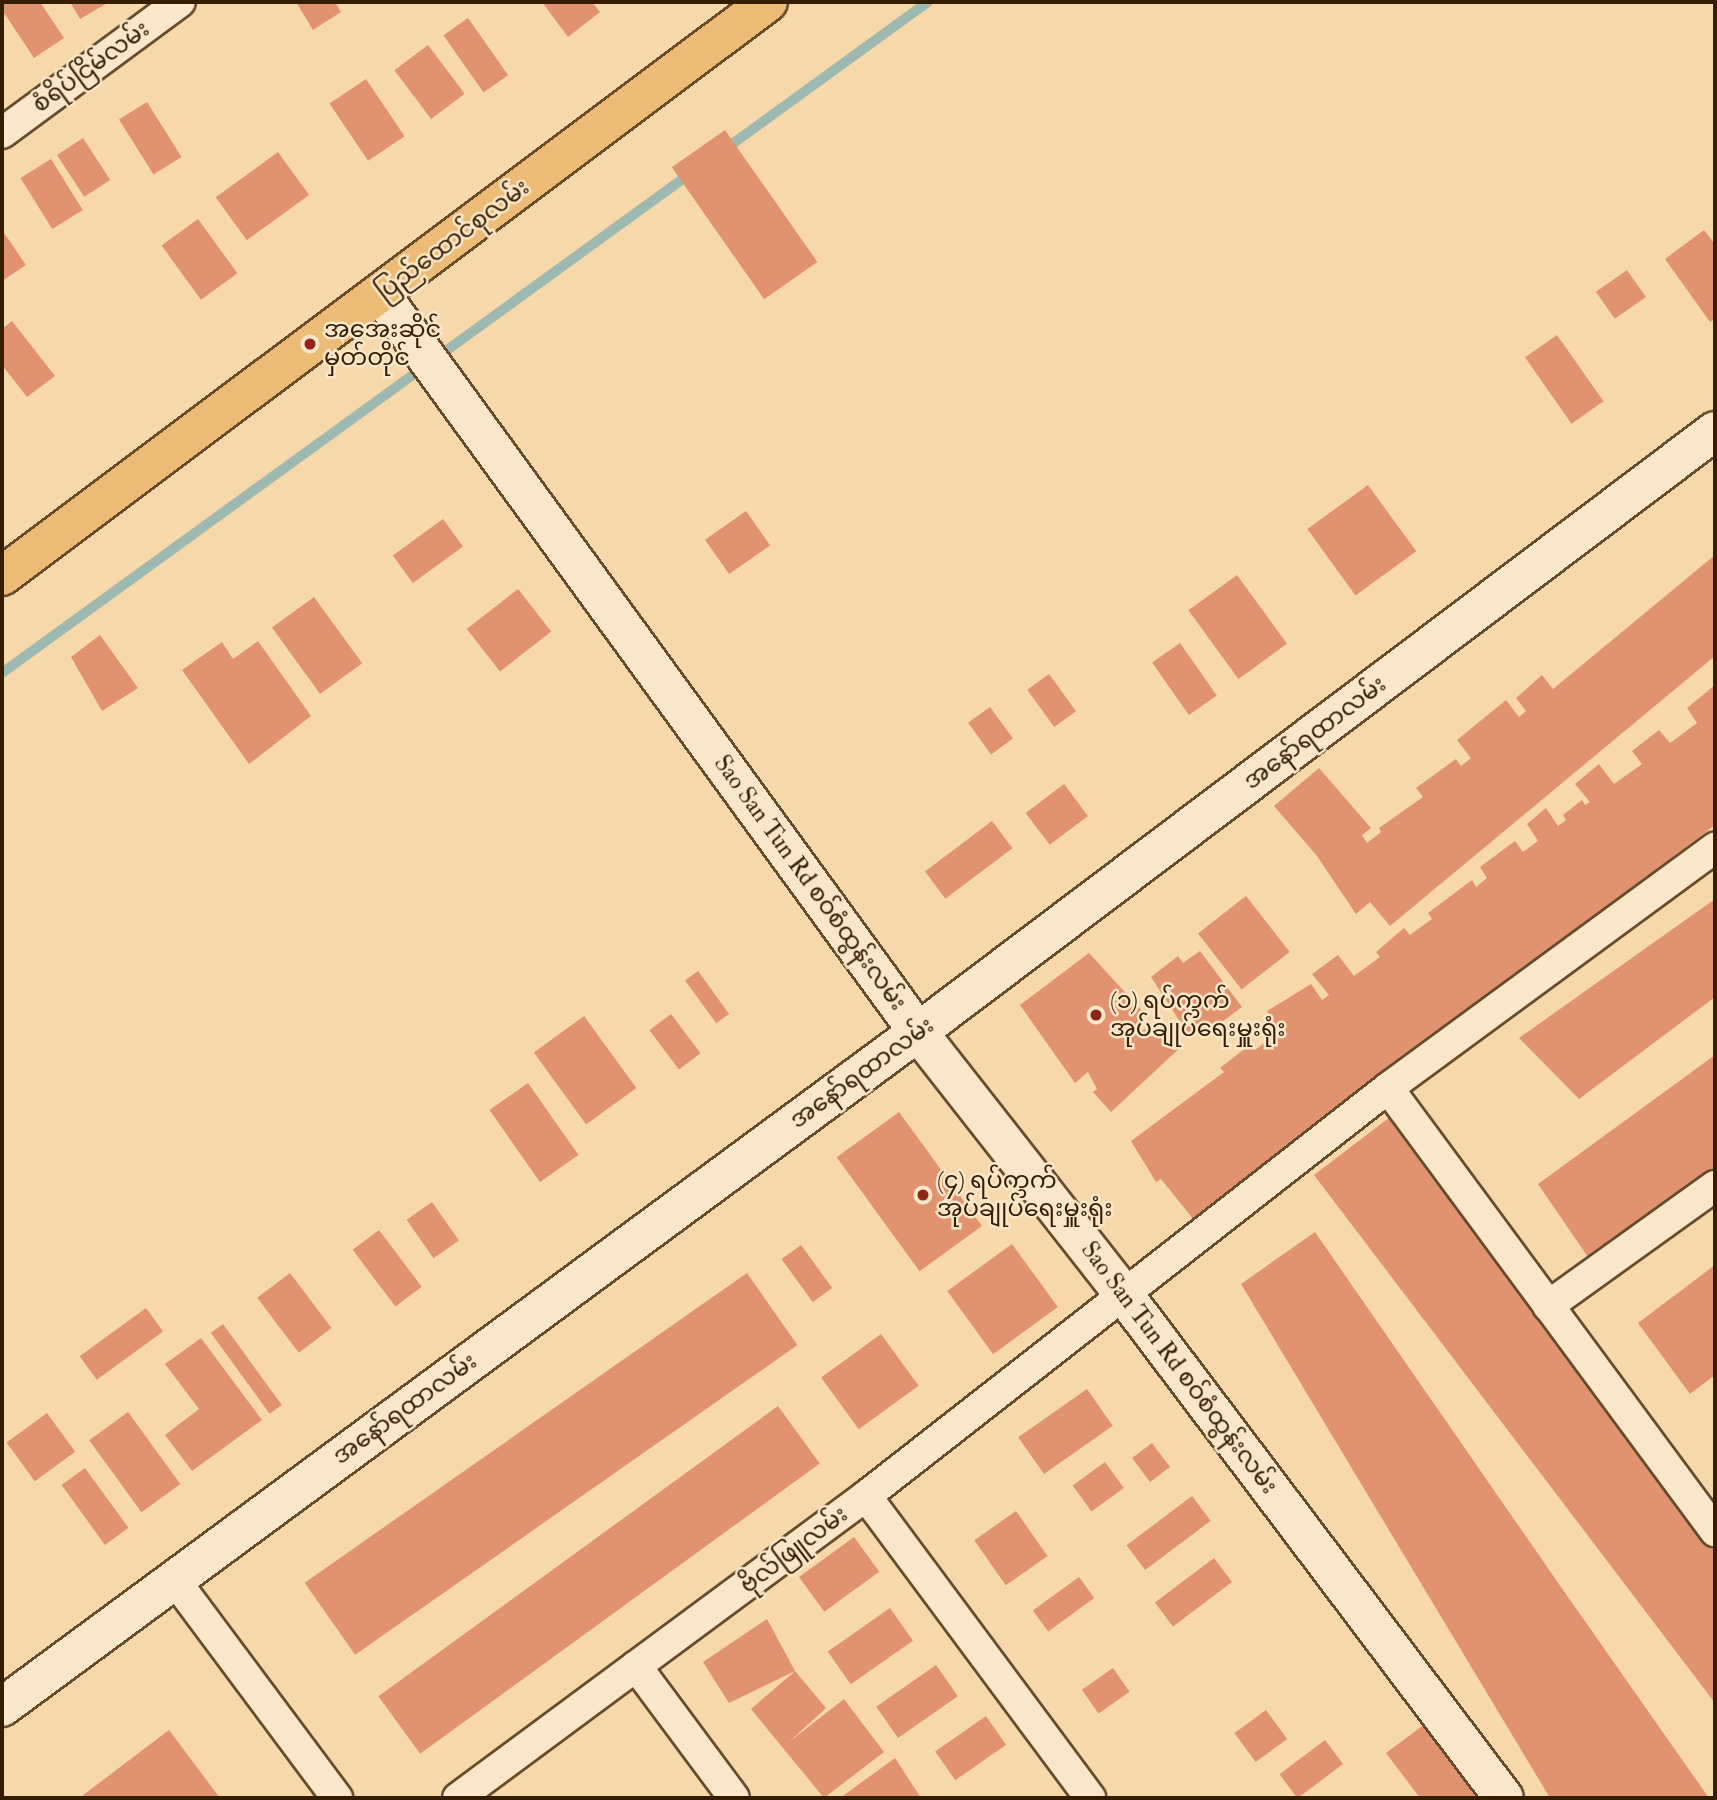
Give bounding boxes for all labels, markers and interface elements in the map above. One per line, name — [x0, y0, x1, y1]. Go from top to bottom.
street label: စံရိပ်ငြိမ်လမ်း — [27, 15, 155, 119]
street label: ပြည်ထောင်စုလမ်း — [371, 173, 535, 307]
place label: အအေးဆိုင် မှတ်တိုင် — [324, 316, 441, 372]
marker: အအေးဆိုင် မှတ်တိုင် — [302, 336, 318, 352]
street label: အနော်ရထာလမ်း — [1238, 670, 1392, 796]
street label: Sao San Tun Rd စဝ်စံထွန်းလမ်း — [708, 750, 912, 1016]
place label: (၁) ရပ်ကွက် အုပ်ချုပ်ရေးမှူးရုံး — [1110, 987, 1286, 1043]
marker: (၁) ရပ်ကွက် အုပ်ချုပ်ရေးမှူးရုံး — [1088, 1007, 1104, 1023]
street label: အနော်ရထာလမ်း — [784, 1011, 940, 1135]
place label: (၄) ရပ်ကွက် အုပ်ချုပ်ရေးမှူးရုံး — [937, 1167, 1113, 1223]
marker: (၄) ရပ်ကွက် အုပ်ချုပ်ရေးမှူးရုံး — [915, 1187, 931, 1203]
street label: Sao San Tun Rd စဝ်စံထွန်းလမ်း — [1075, 1236, 1283, 1500]
street label: အနော်ရထာလမ်း — [327, 1347, 483, 1471]
street label: ဗိုလ်ဖြူလမ်း — [734, 1500, 854, 1600]

